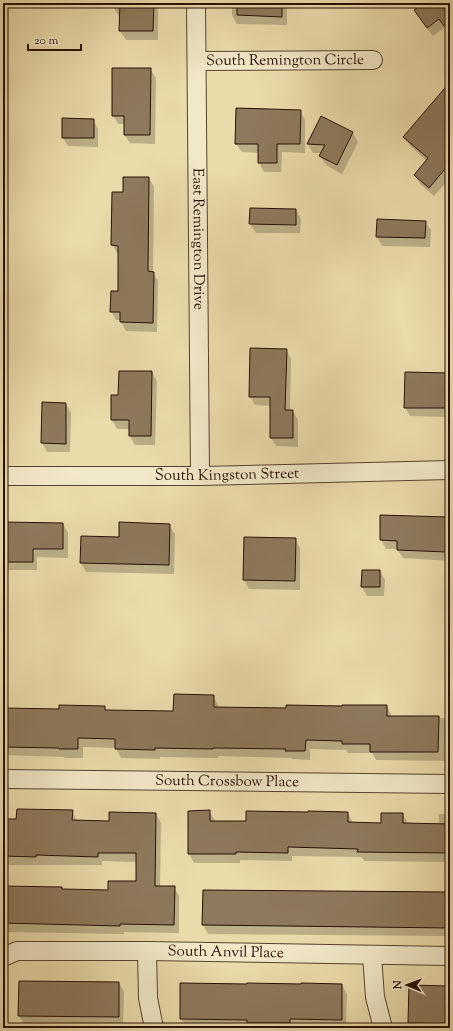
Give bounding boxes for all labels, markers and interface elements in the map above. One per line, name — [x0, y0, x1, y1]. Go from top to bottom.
scale bar — [28, 26, 81, 52]
text: 20 m — [34, 32, 59, 50]
street label: South Remington Circle — [206, 50, 364, 71]
street label: East Remington Drive — [187, 168, 209, 310]
street label: South Kingston Street — [155, 463, 299, 487]
street label: South Crossbow Place — [155, 770, 299, 793]
street label: South Anvil Place — [167, 941, 284, 964]
north arrow — [387, 965, 427, 1005]
text: N — [390, 980, 406, 990]

